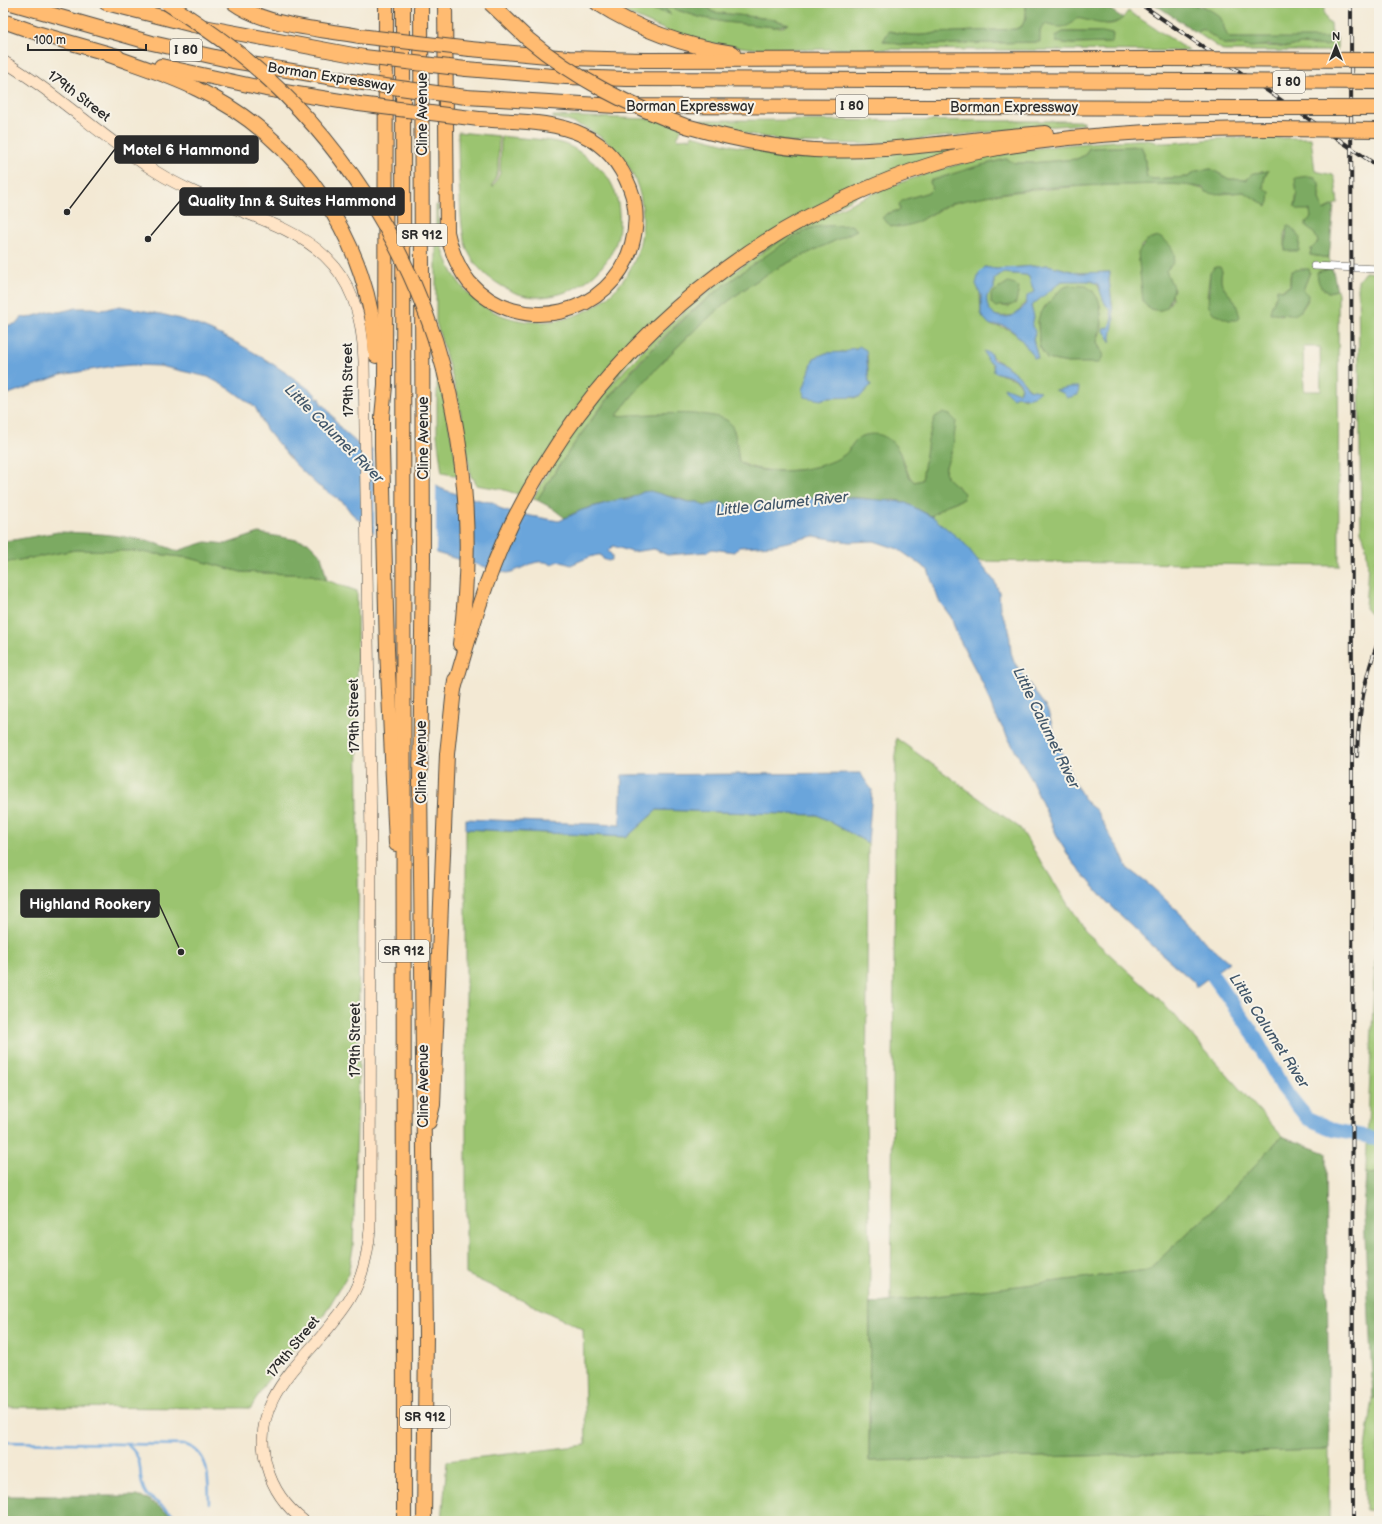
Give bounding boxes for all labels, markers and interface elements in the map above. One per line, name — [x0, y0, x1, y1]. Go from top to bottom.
scale bar — [28, 26, 146, 52]
north arrow — [1316, 26, 1356, 66]
text: N — [1332, 30, 1340, 43]
text: 100 m — [34, 33, 66, 48]
road number: I 80 — [170, 39, 202, 61]
street label: Borman Expressway — [266, 59, 396, 96]
street label: 179th Street — [44, 67, 114, 126]
road number: I 80 — [1273, 71, 1305, 93]
street label: Cline Avenue — [414, 72, 431, 156]
road number: I 80 — [836, 95, 868, 117]
street label: Borman Expressway — [626, 98, 755, 115]
street label: Borman Expressway — [950, 99, 1079, 116]
callout: Motel 6 Hammond — [115, 136, 258, 163]
text: Motel 6 Hammond — [123, 141, 249, 160]
callout: Quality Inn & Suites Hammond — [180, 188, 404, 215]
text: Quality Inn & Suites Hammond — [188, 192, 396, 211]
road number: SR 912 — [397, 224, 447, 246]
street label: 179th Street — [339, 342, 357, 417]
water label: Little Calumet River — [280, 380, 389, 489]
street label: Cline Avenue — [415, 396, 432, 480]
water label: Little Calumet River — [715, 487, 850, 520]
water label: Little Calumet River — [1008, 664, 1084, 793]
street label: 179th Street — [345, 678, 363, 753]
street label: Cline Avenue — [413, 720, 430, 804]
callout: Highland Rookery — [21, 890, 159, 917]
text: Highland Rookery — [29, 895, 151, 914]
road number: SR 912 — [379, 940, 429, 962]
water label: Little Calumet River — [1225, 970, 1314, 1093]
street label: 179th Street — [347, 1002, 364, 1077]
street label: Cline Avenue — [415, 1044, 432, 1128]
street label: 179th Street — [263, 1312, 323, 1381]
road number: SR 912 — [400, 1406, 450, 1428]

